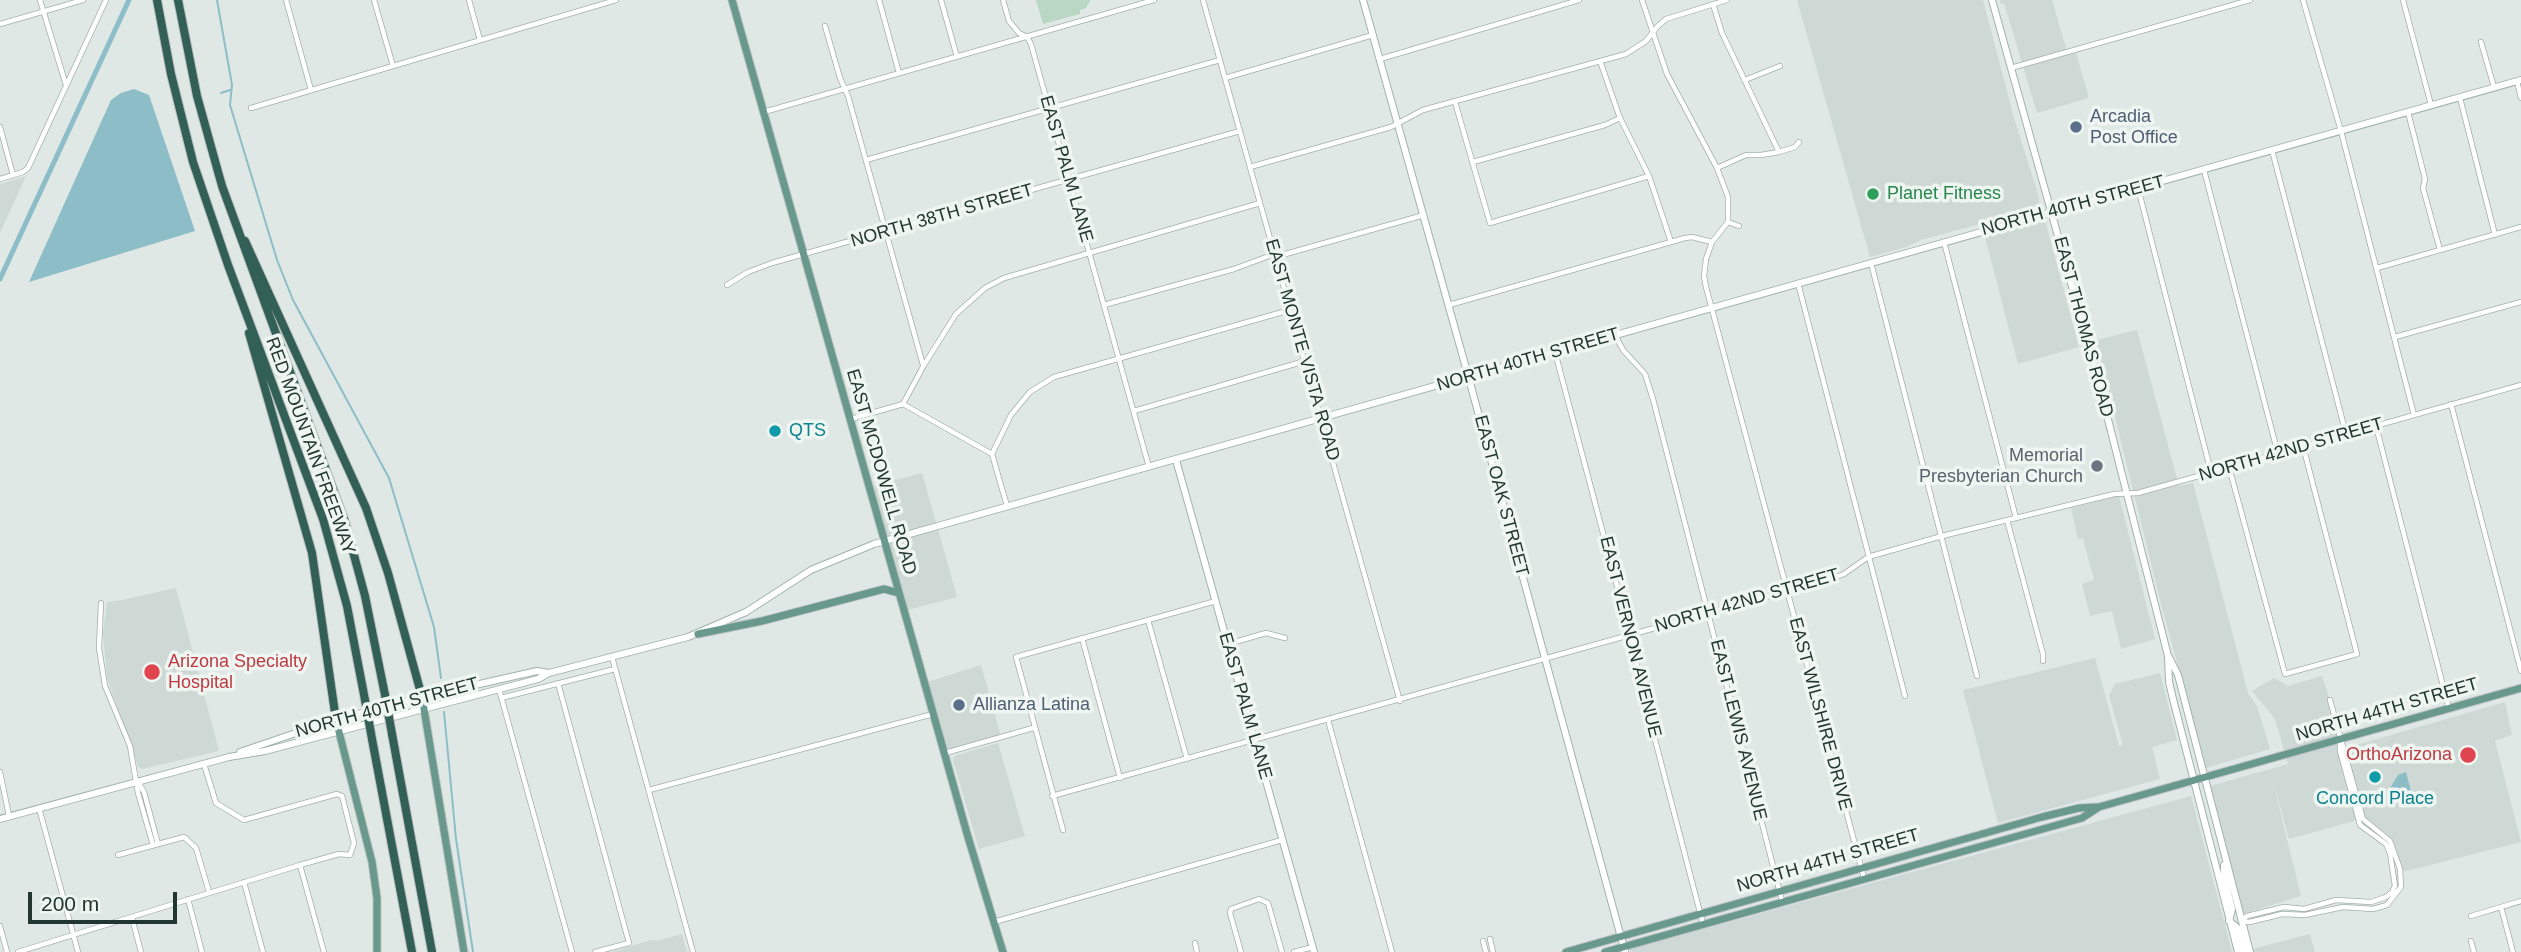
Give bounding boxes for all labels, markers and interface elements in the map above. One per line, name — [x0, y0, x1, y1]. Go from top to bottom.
street label: EAST PALM LANE — [1035, 93, 1097, 245]
place label: Arcadia Post Office — [2090, 106, 2178, 148]
marker: Arcadia Post Office — [2068, 119, 2084, 135]
street label: NORTH 40TH STREET — [1979, 171, 2167, 241]
street label: NORTH 38TH STREET — [848, 180, 1036, 252]
place label: Planet Fitness — [1887, 183, 2001, 205]
marker: Planet Fitness — [1865, 186, 1881, 202]
street label: EAST THOMAS ROAD — [2048, 234, 2118, 420]
street label: EAST MONTE VISTA ROAD — [1260, 237, 1344, 463]
street label: NORTH 40TH STREET — [1434, 324, 1622, 396]
street label: RED MOUNTAIN FREEWAY — [261, 334, 359, 558]
street label: EAST MCDOWELL ROAD — [841, 367, 921, 577]
street label: EAST OAK STREET — [1469, 413, 1533, 579]
street label: NORTH 42ND STREET — [2196, 413, 2386, 487]
place label: QTS — [789, 420, 826, 442]
marker: QTS — [767, 423, 783, 439]
place label: Memorial Presbyterian Church — [1919, 445, 2083, 488]
marker: Memorial Presbyterian Church — [2089, 458, 2105, 474]
street label: EAST VERNON AVENUE — [1595, 534, 1665, 740]
street label: NORTH 42ND STREET — [1652, 564, 1842, 638]
street label: EAST WILSHIRE DRIVE — [1784, 615, 1856, 813]
street label: EAST PALM LANE — [1214, 630, 1276, 782]
street label: EAST LEWIS AVENUE — [1705, 637, 1771, 823]
place label: Arizona Specialty Hospital — [168, 651, 307, 694]
marker: Arizona Specialty Hospital — [142, 662, 162, 682]
street label: NORTH 40TH STREET — [293, 673, 481, 743]
street label: NORTH 44TH STREET — [2293, 674, 2481, 746]
place label: Allianza Latina — [973, 694, 1090, 716]
marker: Allianza Latina — [951, 697, 967, 713]
place label: OrthoArizona — [2346, 744, 2452, 766]
marker: OrthoArizona — [2458, 745, 2478, 765]
marker: Concord Place — [2367, 769, 2383, 785]
place label: Concord Place — [2316, 788, 2434, 810]
street label: NORTH 44TH STREET — [1734, 825, 1922, 897]
scale bar — [32, 878, 180, 922]
text: 200 m — [41, 892, 99, 915]

